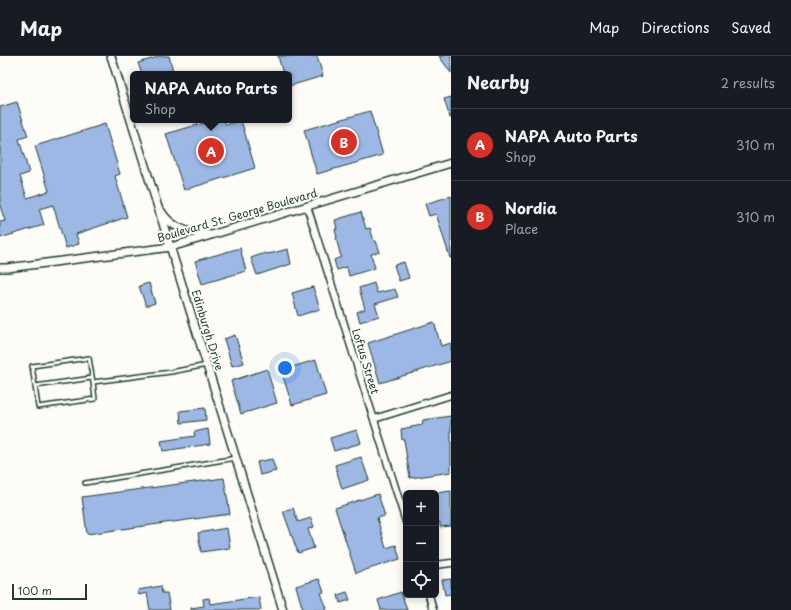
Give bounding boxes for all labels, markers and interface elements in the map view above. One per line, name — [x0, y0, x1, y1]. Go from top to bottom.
text: Map — [20, 14, 62, 42]
text: Map — [589, 17, 619, 38]
text: Directions — [641, 17, 709, 38]
text: Saved — [731, 17, 771, 38]
text: Nearby — [467, 69, 529, 95]
popup — [130, 71, 292, 123]
text: 2 results — [721, 73, 775, 92]
text: NAPA Auto Parts — [145, 76, 277, 99]
text: Shop — [145, 99, 176, 118]
text: NAPA Auto Parts — [505, 124, 638, 147]
pin: B — [331, 127, 357, 157]
text: A — [475, 135, 485, 154]
text: 310 m — [736, 135, 775, 154]
pin: A — [198, 136, 224, 166]
text: Shop — [505, 147, 536, 166]
street label: Boulevard St. George Boulevard — [155, 184, 319, 246]
text: Nordia — [505, 196, 557, 219]
text: B — [476, 207, 484, 226]
text: 310 m — [736, 207, 775, 226]
text: Place — [505, 219, 538, 238]
street label: Edinburgh Drive — [188, 288, 228, 373]
street label: Loftus Street — [348, 326, 384, 396]
your location — [275, 358, 295, 378]
map controls — [403, 490, 439, 598]
button: + — [403, 490, 439, 526]
button: − — [403, 526, 439, 562]
button: locate — [403, 562, 439, 598]
scale bar — [12, 582, 87, 601]
text: 100 m — [18, 582, 52, 599]

